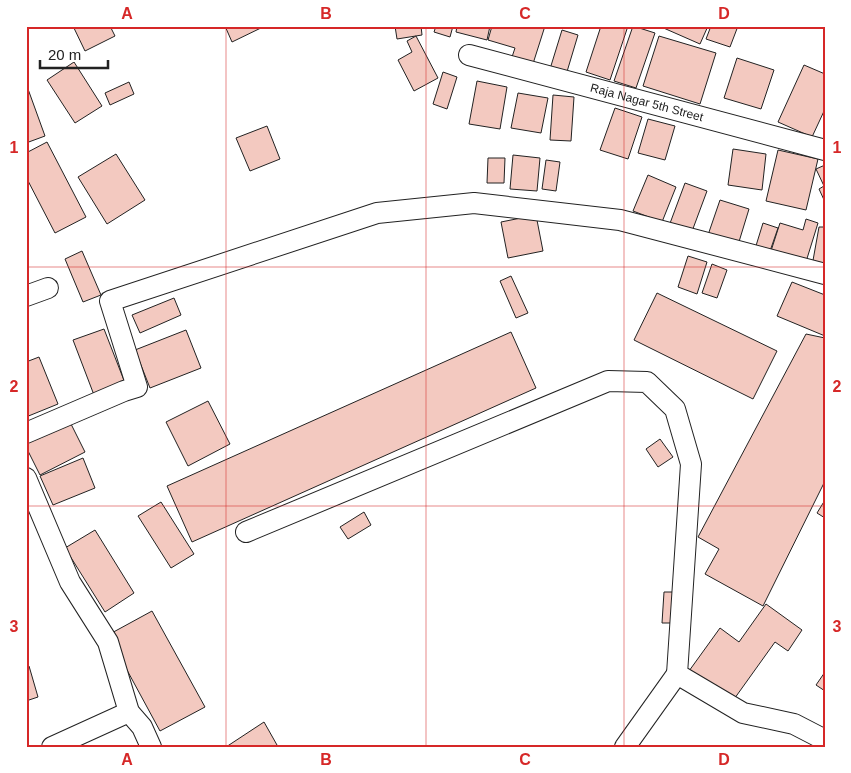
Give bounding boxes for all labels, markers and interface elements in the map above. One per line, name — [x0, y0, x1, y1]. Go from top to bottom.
text: A — [121, 5, 133, 22]
text: B — [320, 5, 332, 22]
text: C — [519, 5, 531, 22]
text: D — [718, 5, 730, 22]
scale bar — [40, 38, 108, 70]
text: 20 m — [48, 46, 81, 63]
street label: Raja Nagar 5th Street — [589, 81, 705, 124]
text: 1 — [10, 139, 19, 156]
text: 1 — [833, 139, 842, 156]
text: 2 — [10, 378, 19, 395]
text: 2 — [833, 378, 842, 395]
text: 3 — [10, 618, 19, 635]
text: 3 — [833, 618, 842, 635]
text: A — [121, 751, 133, 768]
text: B — [320, 751, 332, 768]
text: C — [519, 751, 531, 768]
text: D — [718, 751, 730, 768]

